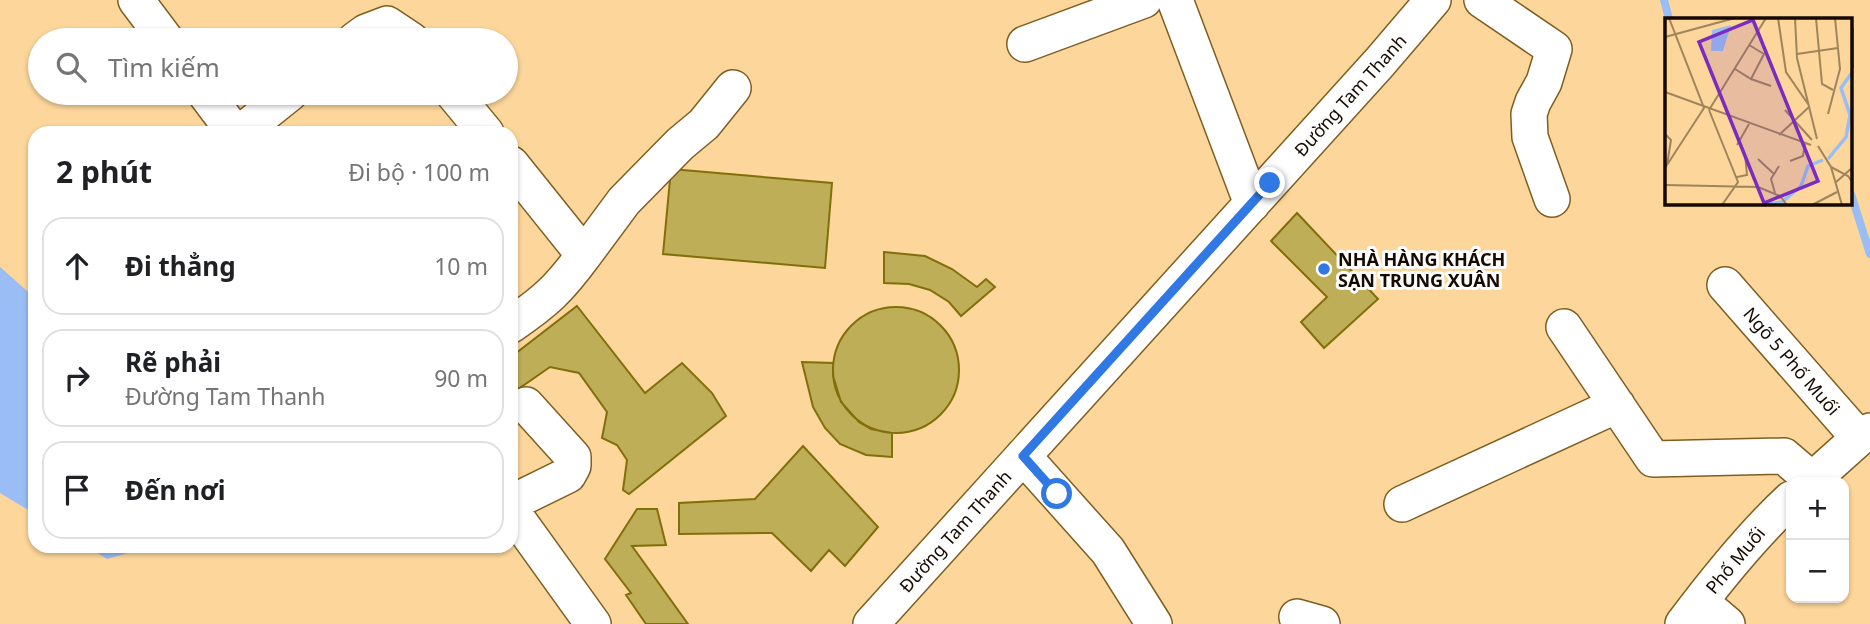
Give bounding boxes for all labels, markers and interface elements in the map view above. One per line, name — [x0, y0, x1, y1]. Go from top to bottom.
inset map — [1665, 18, 1853, 205]
search box — [28, 28, 518, 105]
street label: Đường Tam Thanh — [1289, 29, 1411, 161]
icon: search — [52, 48, 90, 86]
text: Tìm kiếm — [108, 49, 220, 85]
text: 2 phút — [56, 151, 152, 192]
text: Đi bộ · 100 m — [348, 156, 490, 188]
route end — [1254, 167, 1285, 198]
icon: ahead — [58, 247, 96, 285]
place label: NHÀ HÀNG KHÁCH SẠN TRUNG XUÂN — [1338, 247, 1505, 292]
text: Đi thẳng — [125, 248, 236, 284]
text: 10 m — [434, 250, 488, 282]
marker: NHÀ HÀNG KHÁCH SẠN TRUNG XUÂN — [1316, 261, 1332, 277]
street label: Ngõ 5 Phố Muối — [1738, 302, 1846, 420]
text: Rẽ phải — [125, 344, 221, 380]
icon: right — [58, 359, 96, 397]
text: 90 m — [434, 362, 488, 394]
text: Đường Tam Thanh — [125, 380, 325, 412]
street label: Đường Tam Thanh — [894, 465, 1016, 597]
icon: arrive — [58, 471, 96, 509]
text: Đến nơi — [125, 472, 226, 508]
map controls — [1786, 477, 1849, 603]
button: + — [1786, 477, 1849, 540]
route start — [1041, 478, 1072, 509]
street label: Phố Muối — [1700, 521, 1770, 599]
button: − — [1786, 540, 1849, 603]

